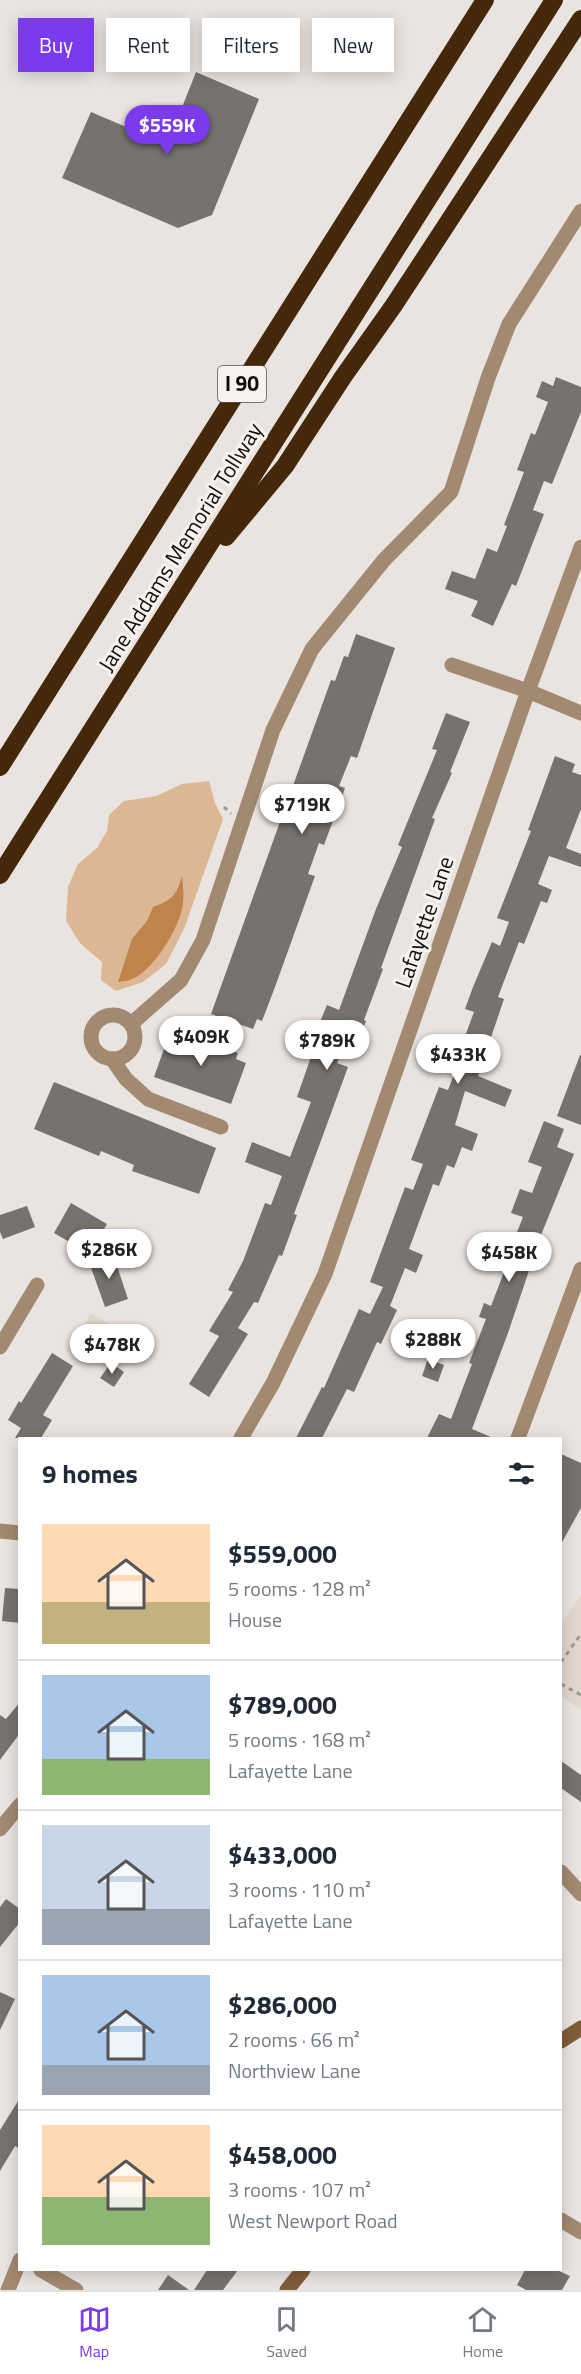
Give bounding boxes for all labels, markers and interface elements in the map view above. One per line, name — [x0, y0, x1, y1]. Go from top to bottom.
chip: Buy — [18, 18, 94, 72]
chip: Rent — [106, 18, 190, 72]
chip: Filters — [202, 18, 300, 72]
chip: New — [312, 18, 394, 72]
pin: $559K — [125, 105, 209, 156]
text: $559K — [139, 109, 195, 140]
road number: I 90 — [218, 366, 266, 402]
street label: Jane Addams Memorial Tollway — [89, 415, 271, 678]
pin: $719K — [260, 784, 344, 835]
text: $719K — [274, 788, 330, 819]
street label: Lafayette Lane — [386, 852, 462, 992]
pin: $409K — [159, 1016, 243, 1067]
text: $409K — [173, 1020, 229, 1051]
pin: $789K — [285, 1020, 369, 1071]
text: $789K — [299, 1024, 355, 1055]
pin: $433K — [416, 1034, 500, 1085]
text: $433K — [430, 1038, 486, 1069]
pin: $286K — [67, 1229, 151, 1280]
pin: $458K — [467, 1232, 551, 1283]
text: $286K — [81, 1233, 137, 1264]
text: $458K — [481, 1236, 537, 1267]
pin: $288K — [391, 1319, 475, 1370]
text: $288K — [405, 1323, 461, 1354]
pin: $478K — [70, 1324, 154, 1375]
text: $478K — [84, 1328, 140, 1359]
text: 9 homes — [42, 1454, 138, 1493]
icon: filters — [505, 1457, 538, 1490]
text: $559,000 — [228, 1534, 337, 1573]
icon: home — [90, 1548, 162, 1620]
text: 5 rooms · 128 m² — [228, 1573, 371, 1604]
text: House — [228, 1604, 282, 1635]
text: $789,000 — [228, 1685, 337, 1724]
icon: home — [90, 1699, 162, 1771]
text: 5 rooms · 168 m² — [228, 1724, 371, 1755]
text: Lafayette Lane — [228, 1755, 353, 1786]
text: $433,000 — [228, 1835, 337, 1874]
icon: home — [90, 1849, 162, 1921]
text: 3 rooms · 110 m² — [228, 1874, 371, 1905]
text: Lafayette Lane — [228, 1905, 353, 1936]
text: $286,000 — [228, 1985, 337, 2024]
icon: home — [90, 1999, 162, 2071]
text: 2 rooms · 66 m² — [228, 2024, 360, 2055]
text: Northview Lane — [228, 2055, 361, 2086]
text: $458,000 — [228, 2135, 337, 2174]
icon: home — [90, 2149, 162, 2221]
text: 3 rooms · 107 m² — [228, 2174, 371, 2205]
text: West Newport Road — [228, 2205, 398, 2236]
tab: Map — [78, 2303, 111, 2363]
tab: Saved — [266, 2303, 307, 2363]
tab: Home — [463, 2303, 503, 2363]

